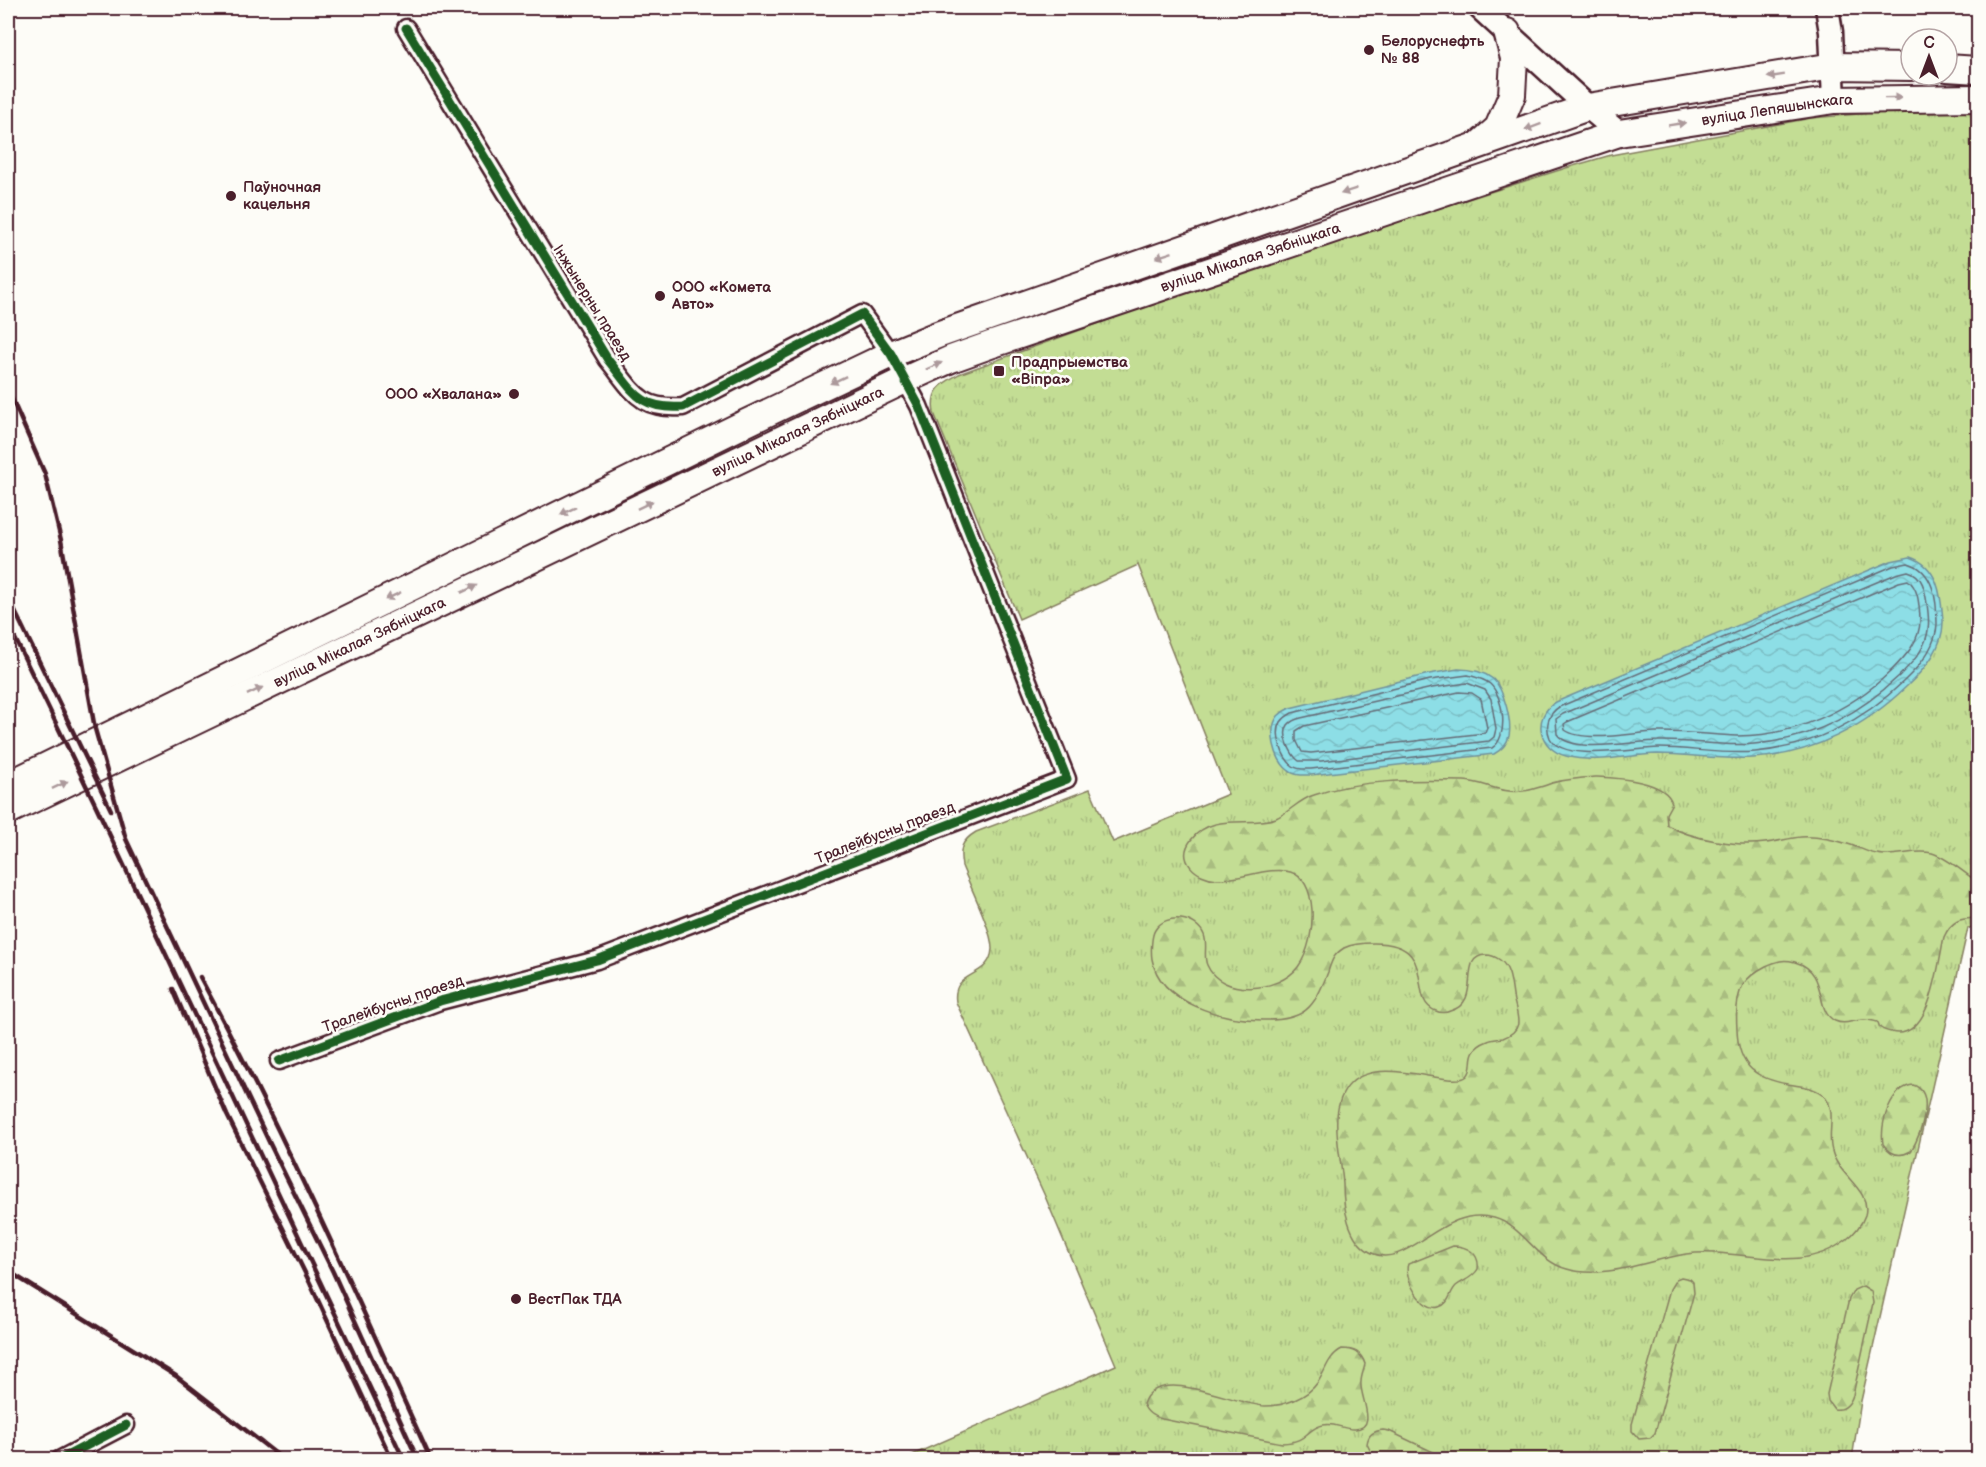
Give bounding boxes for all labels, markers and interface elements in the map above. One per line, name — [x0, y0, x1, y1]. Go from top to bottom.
north arrow — [1899, 27, 1959, 87]
place label: Белоруснефть № 88 — [1381, 32, 1485, 68]
text: С — [1923, 34, 1935, 53]
marker: Белоруснефть № 88 — [1362, 43, 1376, 57]
one-way arrow — [1766, 72, 1785, 81]
street label: вуліца Лепяшынскага — [1700, 90, 1853, 130]
one-way arrow — [1883, 93, 1902, 103]
one-way arrow — [1668, 119, 1687, 128]
one-way arrow — [1523, 122, 1541, 132]
place label: Паўночная кацельня — [243, 178, 321, 214]
one-way arrow — [1339, 187, 1357, 197]
marker: Паўночная кацельня — [224, 189, 238, 203]
street label: вуліца Мікалая Зябніцкага — [1158, 218, 1343, 296]
street label: Інжынерны праезд — [549, 241, 635, 365]
one-way arrow — [1155, 251, 1173, 261]
place label: ООО «Комета Авто» — [671, 278, 771, 314]
marker: ООО «Комета Авто» — [653, 289, 667, 303]
place label: Прадпрыемства «Віпра» — [1011, 353, 1128, 389]
one-way arrow — [926, 362, 943, 371]
marker: Прадпрыемства «Віпра» — [992, 364, 1006, 378]
one-way arrow — [829, 375, 846, 384]
street label: вуліца Мікалая Зябніцкага — [708, 382, 887, 481]
place label: ООО «Хвалана» — [385, 385, 502, 404]
marker: ООО «Хвалана» — [507, 387, 521, 401]
one-way arrow — [637, 500, 654, 510]
one-way arrow — [559, 506, 576, 515]
one-way arrow — [461, 585, 478, 594]
one-way arrow — [384, 592, 401, 601]
street label: вуліца Мікалая Зябніцкага — [270, 593, 449, 692]
one-way arrow — [247, 687, 264, 696]
one-way arrow — [51, 781, 69, 791]
street label: Тралейбусны праезд — [813, 798, 957, 868]
street label: Тралейбусны праезд — [320, 971, 466, 1037]
place label: ВестПак ТДА — [528, 1290, 622, 1309]
marker: ВестПак ТДА — [509, 1292, 523, 1306]

